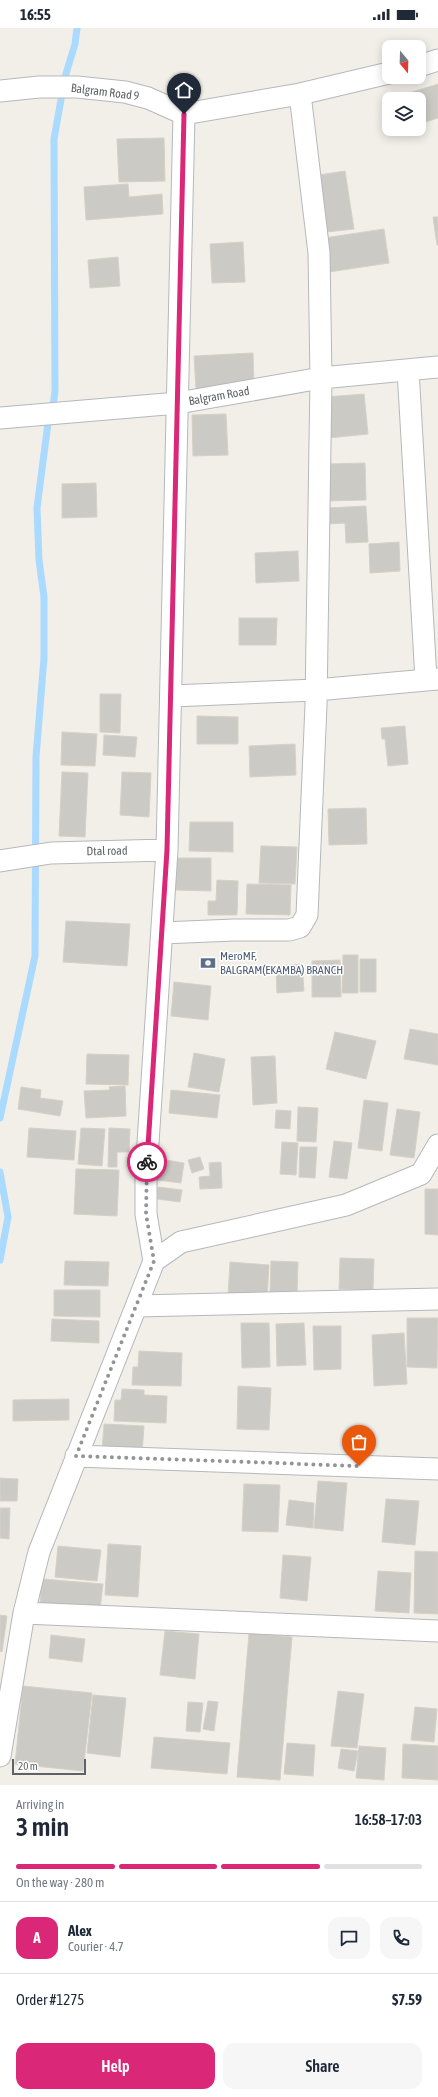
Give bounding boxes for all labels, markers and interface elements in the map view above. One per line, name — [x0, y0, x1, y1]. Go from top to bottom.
text: 16:55 — [20, 6, 51, 23]
north arrow — [382, 40, 426, 84]
map controls — [382, 40, 426, 136]
pin — [167, 73, 201, 114]
icon: home — [173, 79, 195, 101]
street label: Balgram Road 9 — [70, 81, 140, 103]
button: layers — [382, 92, 426, 136]
street label: Balgram Road — [187, 384, 251, 408]
street label: Dtal road — [86, 844, 128, 858]
place label: MeroMF, BALGRAM(EKAMBA) BRANCH — [220, 949, 343, 977]
bank icon: MeroMF, BALGRAM(EKAMBA) BRANCH — [199, 954, 217, 972]
courier — [127, 1142, 167, 1182]
icon: bike — [136, 1151, 158, 1173]
pin — [342, 1425, 376, 1466]
icon: bag — [348, 1431, 370, 1453]
scale bar — [12, 1757, 86, 1776]
text: 20 m — [18, 1760, 38, 1772]
text: Arriving in — [16, 1797, 64, 1812]
text: 16:58–17:03 — [355, 1811, 422, 1828]
text: 3 min — [16, 1812, 69, 1842]
text: On the way · 280 m — [16, 1875, 104, 1890]
button: chat — [328, 1917, 370, 1959]
button: phone — [380, 1917, 422, 1959]
text: Alex — [68, 1922, 92, 1939]
text: A — [33, 1929, 41, 1946]
text: Courier · 4.7 — [68, 1939, 124, 1954]
text: Order #1275 — [16, 1991, 84, 2008]
text: $7.59 — [392, 1991, 422, 2008]
button: Help — [16, 2043, 215, 2089]
button: Share — [223, 2043, 422, 2089]

